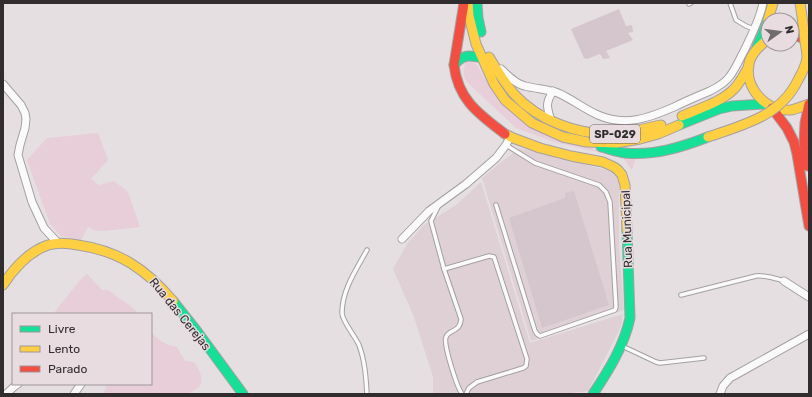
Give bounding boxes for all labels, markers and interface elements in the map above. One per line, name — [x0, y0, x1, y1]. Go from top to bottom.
north arrow — [760, 12, 800, 52]
text: N — [782, 24, 797, 35]
road number: SP-029 — [590, 125, 640, 143]
street label: Rua Municipal — [619, 190, 635, 268]
street label: Rua das Cerejas — [147, 275, 213, 353]
legend — [12, 313, 152, 385]
text: Livre — [48, 322, 76, 336]
text: Lento — [48, 342, 80, 356]
text: Parado — [48, 362, 87, 376]

